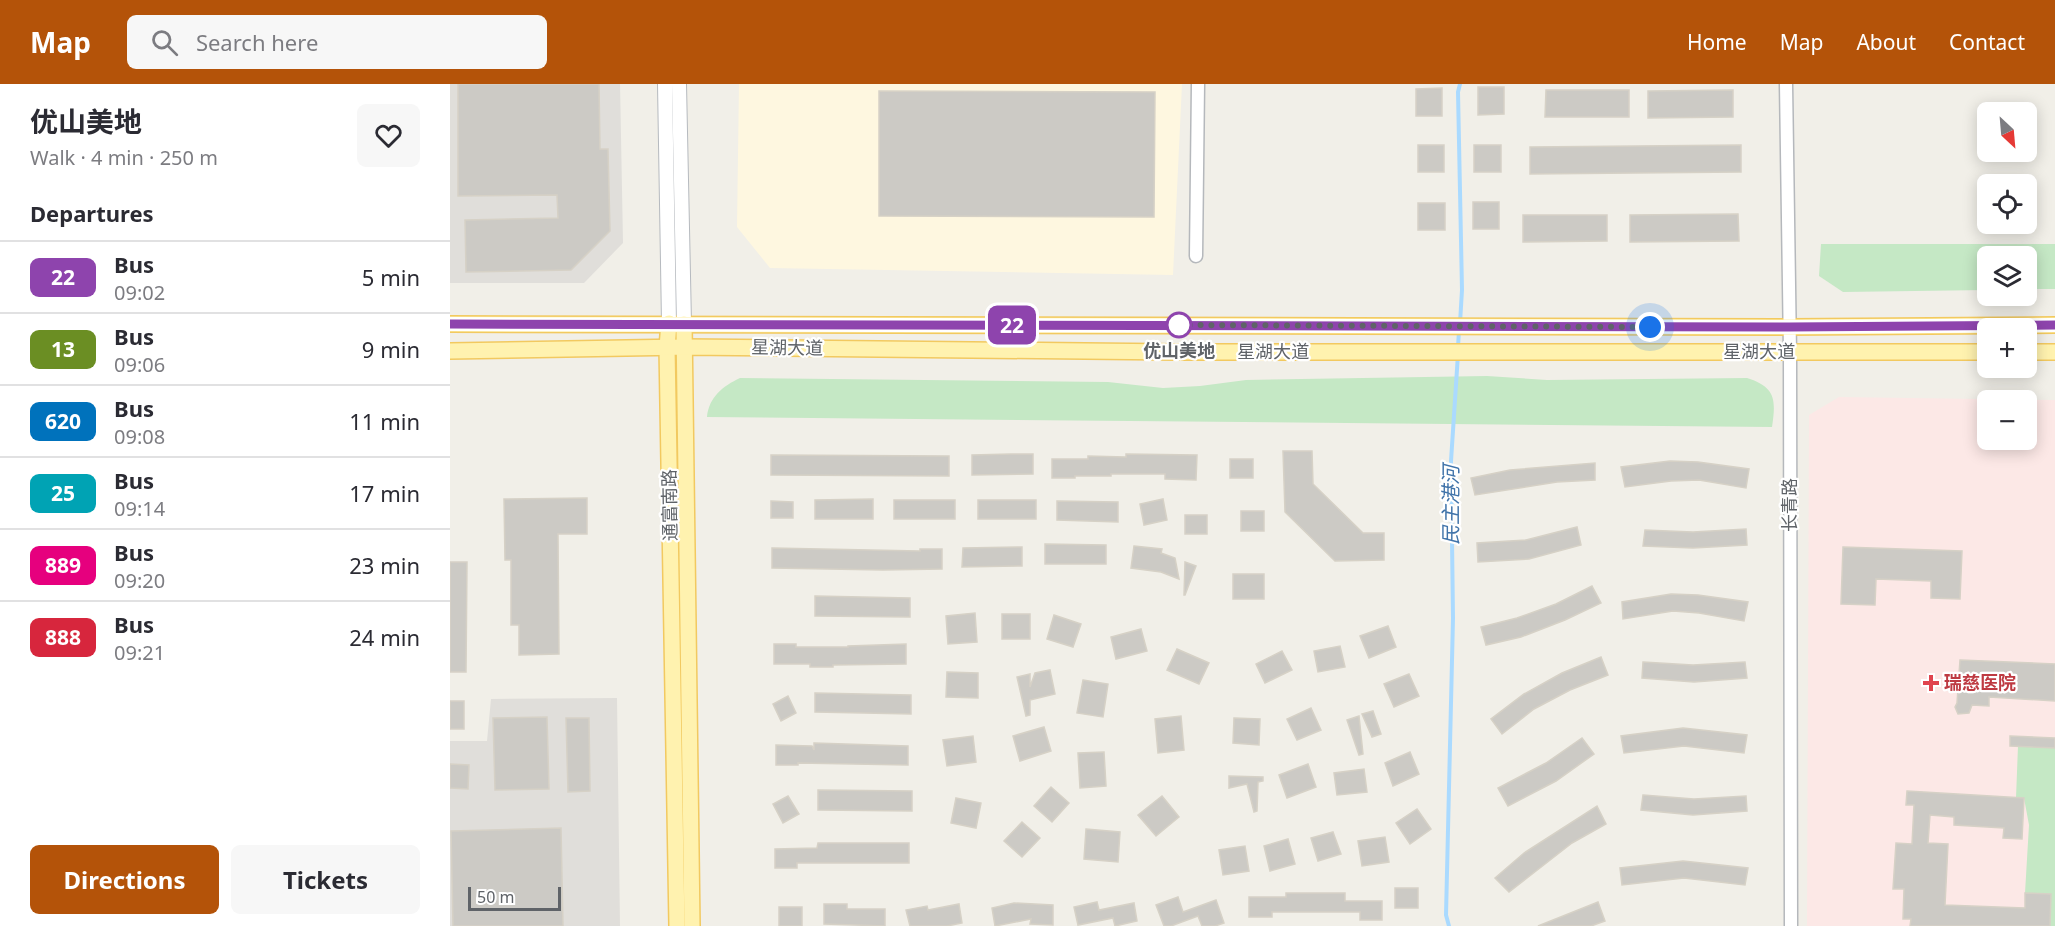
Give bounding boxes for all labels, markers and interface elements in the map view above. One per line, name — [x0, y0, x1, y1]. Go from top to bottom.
search box — [127, 15, 547, 69]
text: Map — [30, 23, 91, 61]
icon: search — [148, 26, 181, 59]
text: Search here — [196, 27, 318, 57]
text: Home — [1687, 28, 1747, 56]
text: Map — [1780, 28, 1823, 56]
text: About — [1856, 28, 1916, 56]
text: Contact — [1949, 28, 2025, 56]
text: 优山美地 — [30, 102, 142, 140]
north arrow — [1977, 102, 2037, 162]
map controls — [1977, 102, 2037, 450]
button: heart — [357, 104, 420, 167]
text: Walk · 4 min · 250 m — [30, 144, 218, 171]
button: locate — [1977, 174, 2037, 234]
text: Departures — [30, 198, 154, 228]
button: layers — [1977, 246, 2037, 306]
text: Bus — [114, 249, 154, 279]
text: 5 min — [362, 262, 420, 292]
text: 22 — [51, 263, 75, 291]
text: 09:02 — [114, 279, 165, 306]
line badge: 22 — [985, 306, 1039, 344]
text: 22 — [1000, 311, 1024, 339]
marker: 优山美地 — [1166, 312, 1192, 338]
your location — [1635, 312, 1665, 342]
button: + — [1977, 318, 2037, 378]
text: Bus — [114, 321, 154, 351]
text: 9 min — [362, 334, 420, 364]
street label: 星湖大道 — [751, 334, 823, 360]
text: 13 — [51, 335, 75, 363]
place label: 优山美地 — [1143, 338, 1215, 362]
street label: 星湖大道 — [1237, 339, 1309, 363]
street label: 星湖大道 — [1723, 339, 1795, 363]
text: 09:06 — [114, 351, 165, 378]
button: − — [1977, 390, 2037, 450]
text: Bus — [114, 393, 154, 423]
text: 11 min — [349, 406, 420, 436]
text: 620 — [45, 407, 81, 435]
text: 09:08 — [114, 423, 165, 450]
water label: 民主港河 — [1437, 461, 1464, 545]
text: Bus — [114, 465, 154, 495]
street label: 通富南路 — [656, 469, 682, 541]
text: 17 min — [349, 478, 420, 508]
street label: 长青路 — [1777, 478, 1801, 532]
text: 25 — [51, 479, 75, 507]
text: 09:14 — [114, 495, 165, 522]
text: Bus — [114, 537, 154, 567]
text: 23 min — [349, 550, 420, 580]
text: 889 — [45, 551, 81, 579]
text: 09:20 — [114, 567, 165, 594]
text: Bus — [114, 609, 154, 639]
text: 24 min — [349, 622, 420, 652]
text: 888 — [45, 623, 81, 651]
text: 09:21 — [114, 639, 165, 666]
place label: 瑞慈医院 — [1944, 670, 2016, 694]
marker: 瑞慈医院 — [1922, 674, 1940, 692]
button: Directions — [30, 845, 219, 914]
button: Tickets — [231, 845, 420, 914]
scale bar — [468, 884, 561, 912]
text: 50 m — [477, 886, 514, 908]

